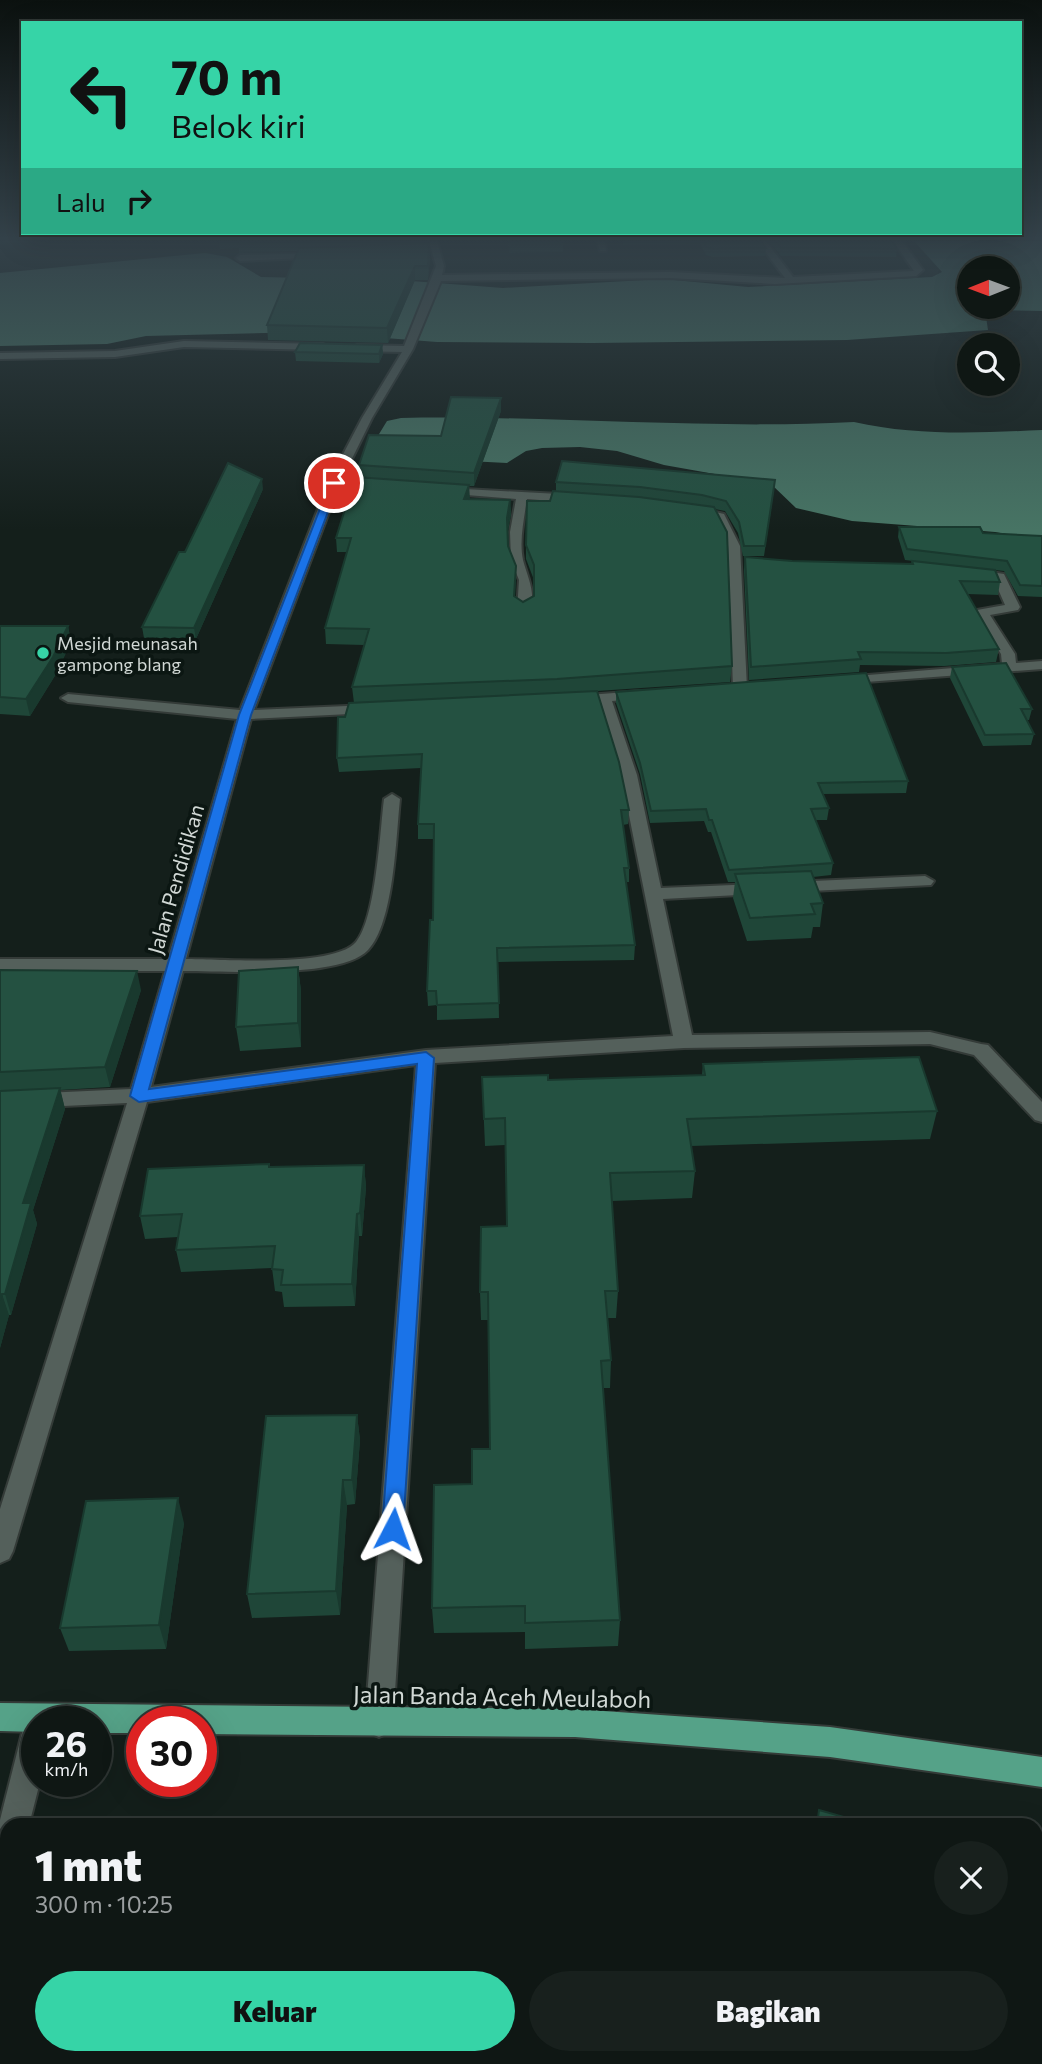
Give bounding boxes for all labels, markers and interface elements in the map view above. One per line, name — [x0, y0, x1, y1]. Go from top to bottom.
text: 70 m — [171, 45, 282, 105]
icon: left — [56, 49, 147, 140]
text: Belok kiri — [171, 105, 306, 145]
icon: right — [120, 182, 158, 220]
text: Lalu — [56, 186, 106, 217]
north arrow — [957, 256, 1020, 318]
map controls — [957, 256, 1020, 396]
button: search — [957, 333, 1020, 396]
pin — [304, 453, 364, 513]
icon: arrive — [315, 464, 353, 502]
place label: Mesjid meunasah gampong blang — [57, 632, 198, 675]
marker: Mesjid meunasah gampong blang — [35, 645, 51, 661]
street label: Jalan Pendidikan — [142, 801, 208, 957]
position arrow — [356, 1492, 430, 1566]
street label: Jalan Banda Aceh Meulaboh — [353, 1679, 651, 1713]
speed limit sign: 30 — [126, 1706, 217, 1797]
text: 26 — [46, 1721, 87, 1764]
text: km/h — [45, 1758, 88, 1780]
text: 1 mnt — [35, 1838, 142, 1890]
button: close — [934, 1841, 1008, 1915]
text: 300 m · 10:25 — [35, 1890, 173, 1918]
button: Keluar — [35, 1971, 515, 2051]
button: Bagikan — [529, 1971, 1008, 2051]

